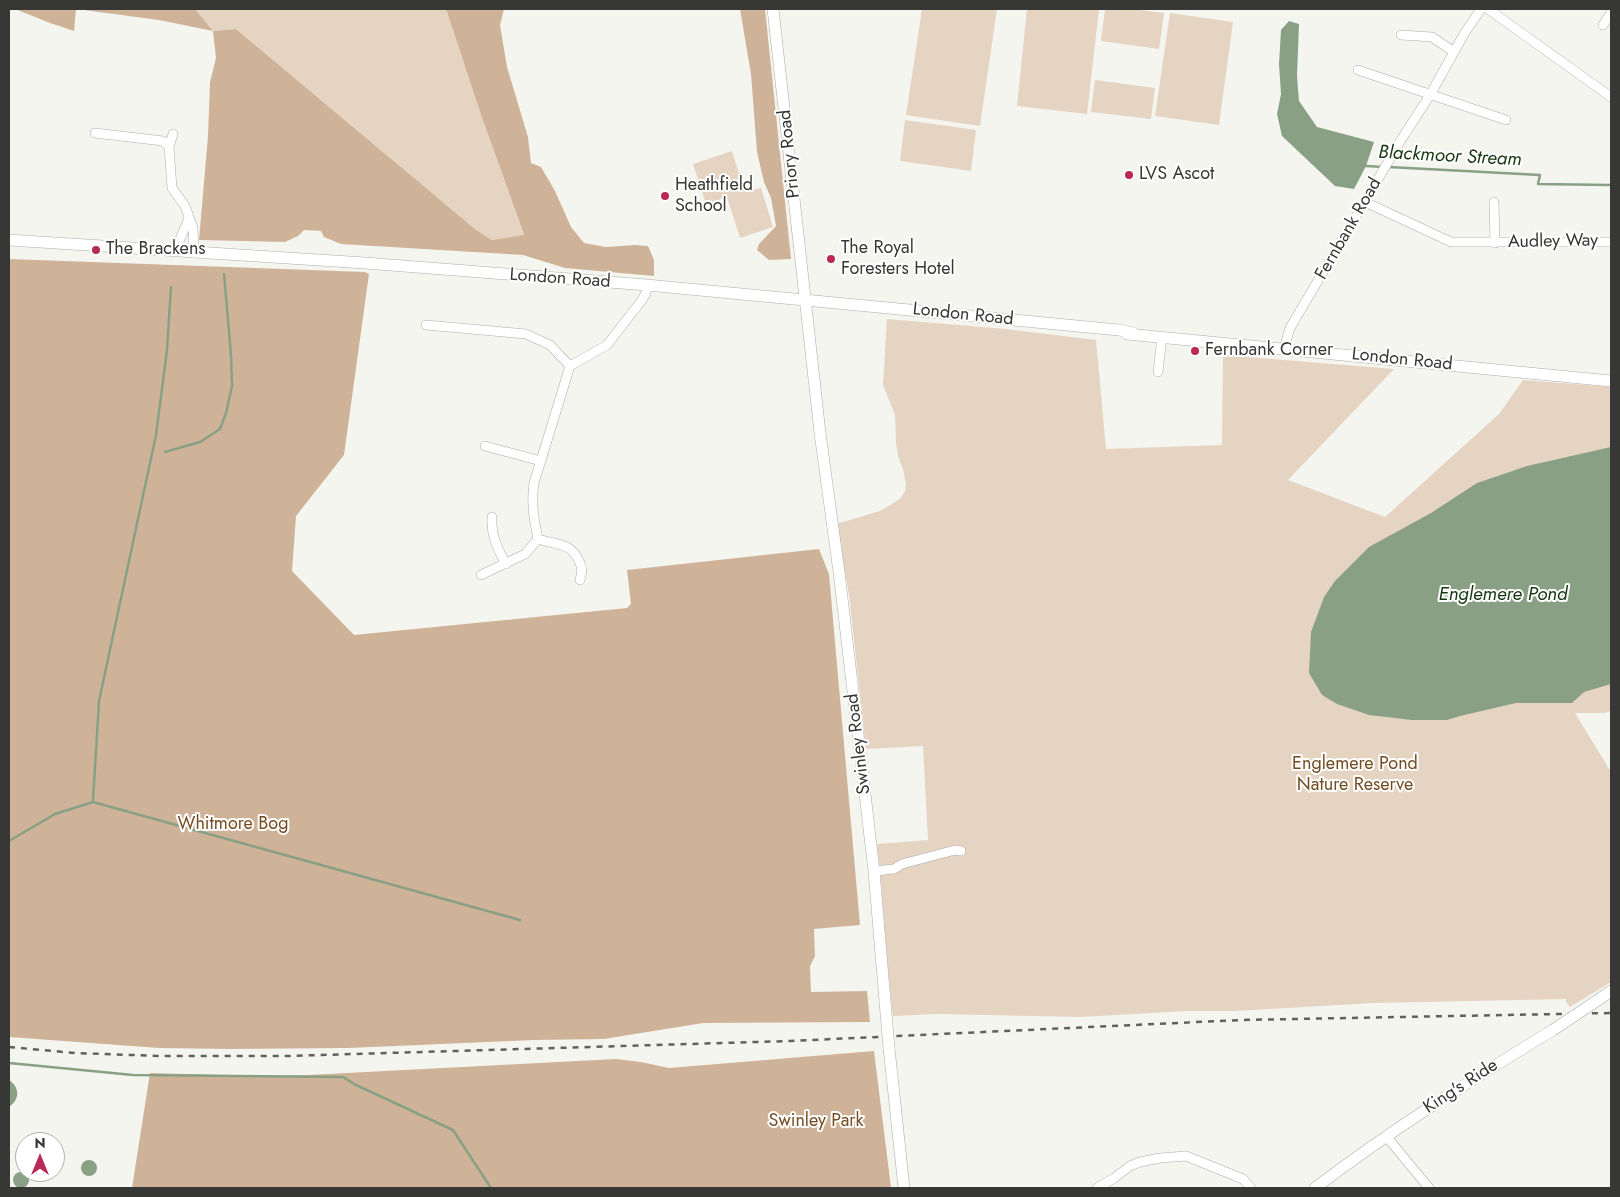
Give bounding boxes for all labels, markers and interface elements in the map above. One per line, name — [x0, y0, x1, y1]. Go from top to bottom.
street label: Priory Road — [775, 109, 805, 199]
water label: Blackmoor Stream — [1378, 142, 1522, 172]
place label: LVS Ascot — [1139, 164, 1214, 186]
marker: LVS Ascot — [1123, 169, 1135, 181]
street label: Fernbank Road — [1311, 174, 1387, 284]
place label: Heathfield School — [675, 175, 753, 218]
marker: Heathfield School — [659, 190, 671, 202]
street label: Audley Way — [1508, 230, 1598, 254]
place label: The Royal Foresters Hotel — [841, 238, 955, 280]
place label: The Brackens — [106, 239, 206, 261]
marker: The Brackens — [90, 244, 102, 256]
marker: The Royal Foresters Hotel — [825, 253, 837, 265]
street label: London Road — [509, 265, 611, 293]
street label: London Road — [912, 299, 1014, 331]
place label: Fernbank Corner — [1205, 340, 1333, 362]
street label: London Road — [1351, 344, 1453, 376]
marker: Fernbank Corner — [1189, 345, 1201, 357]
water label: Englemere Pond — [1439, 584, 1567, 606]
street label: Swinley Road — [842, 692, 876, 796]
park label: Englemere Pond Nature Reserve — [1292, 754, 1418, 796]
park label: Whitmore Bog — [178, 814, 288, 836]
street label: King's Ride — [1420, 1055, 1502, 1119]
park label: Swinley Park — [769, 1111, 863, 1133]
north arrow — [15, 1132, 65, 1182]
text: N — [34, 1133, 46, 1153]

